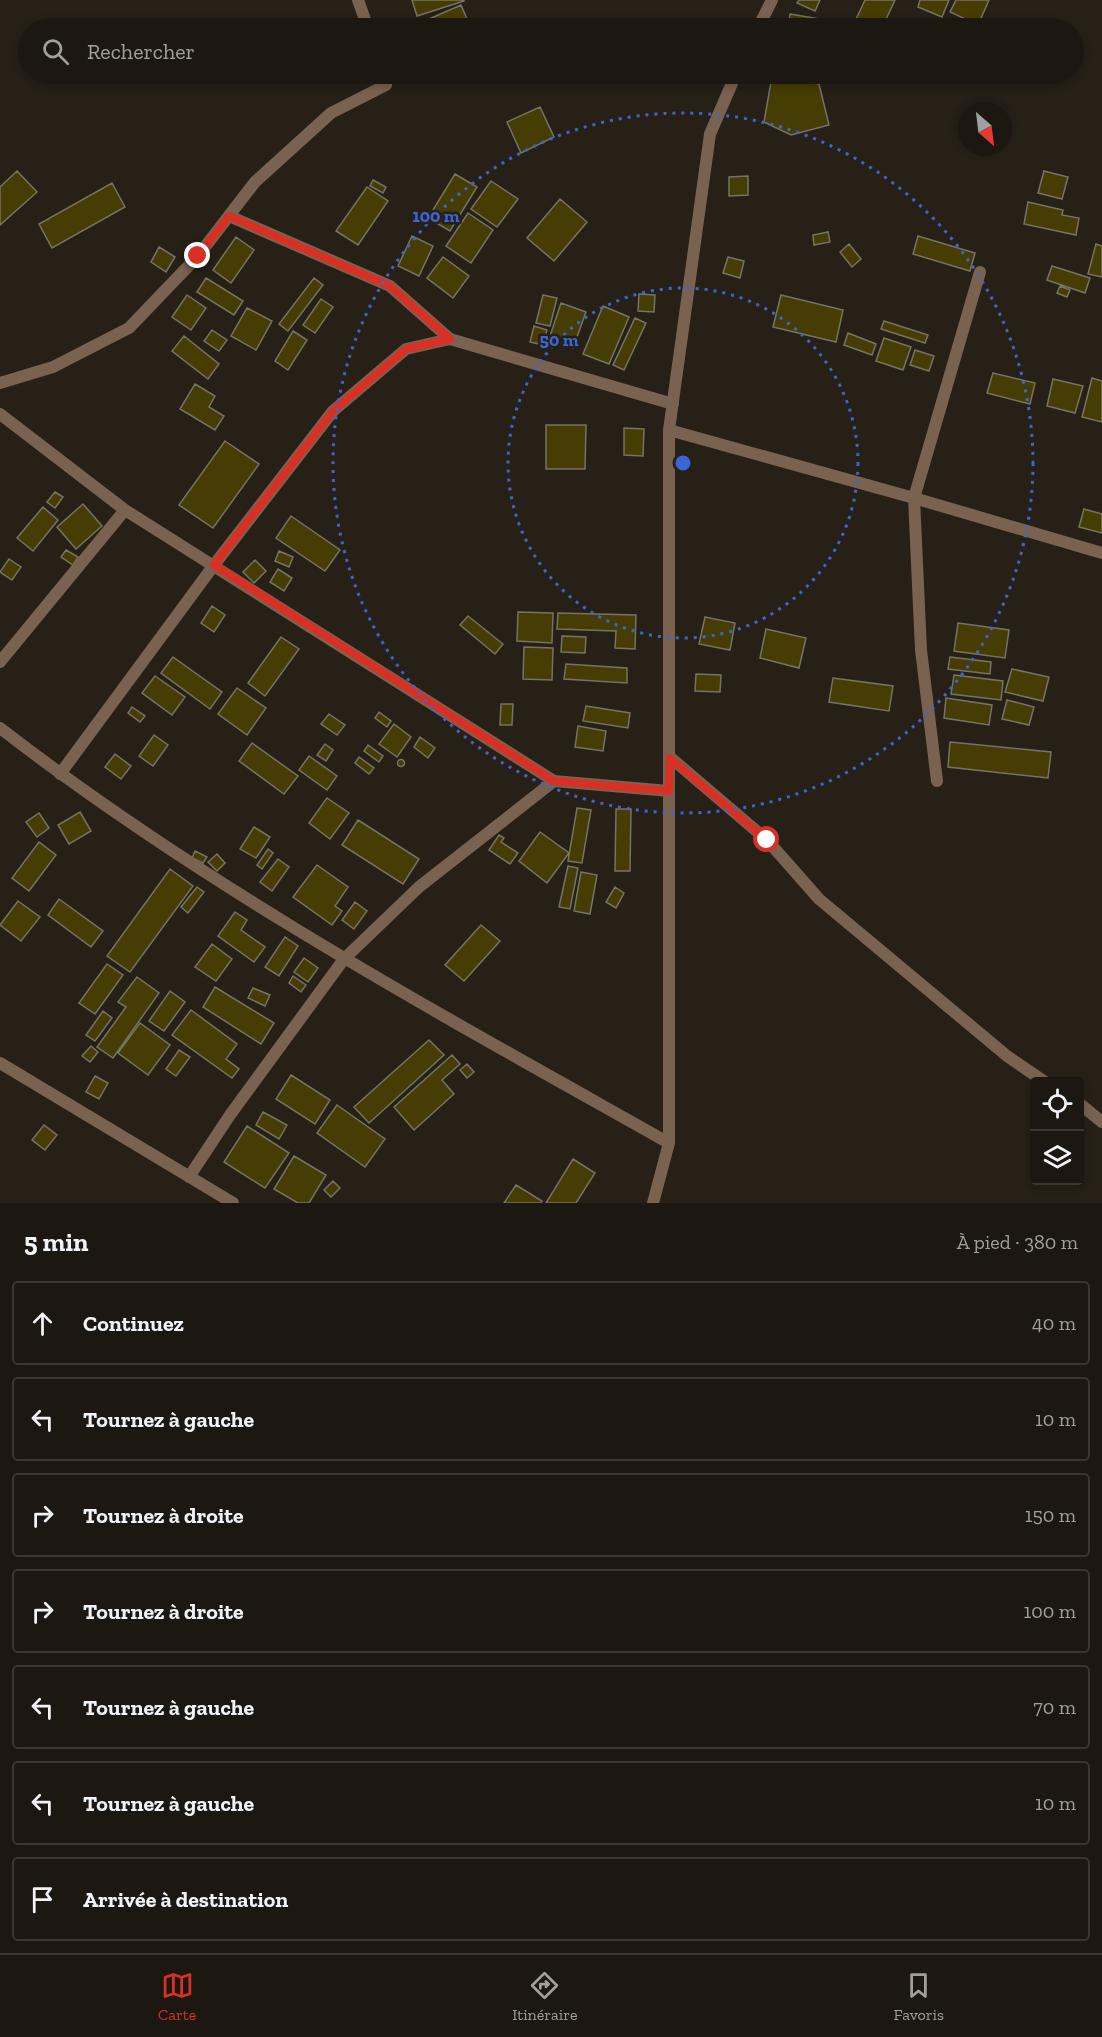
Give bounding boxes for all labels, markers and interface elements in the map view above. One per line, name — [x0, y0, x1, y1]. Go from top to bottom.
search box — [18, 18, 1084, 84]
icon: search — [39, 35, 72, 68]
text: Rechercher — [87, 38, 195, 65]
north arrow — [958, 102, 1012, 156]
text: 100 m — [412, 205, 460, 227]
route end — [184, 242, 210, 268]
text: 50 m — [540, 329, 579, 351]
centre of rings — [673, 453, 693, 473]
route start — [753, 826, 779, 852]
map controls — [1030, 1077, 1084, 1185]
button: locate — [1030, 1077, 1084, 1131]
button: layers — [1030, 1131, 1084, 1185]
text: 5 min — [24, 1226, 88, 1258]
text: À pied · 380 m — [957, 1230, 1078, 1254]
icon: ahead — [26, 1307, 59, 1340]
text: Continuez — [83, 1310, 184, 1337]
text: 40 m — [1032, 1311, 1076, 1335]
icon: left — [26, 1403, 59, 1436]
text: Tournez à gauche — [83, 1406, 254, 1433]
text: 10 m — [1035, 1407, 1076, 1431]
icon: right — [26, 1499, 59, 1532]
text: Tournez à droite — [83, 1502, 244, 1529]
text: 150 m — [1025, 1503, 1076, 1527]
icon: right — [26, 1595, 59, 1628]
text: Tournez à droite — [83, 1598, 244, 1625]
text: 100 m — [1023, 1599, 1076, 1623]
icon: left — [26, 1691, 59, 1724]
text: Tournez à gauche — [83, 1694, 254, 1721]
text: 70 m — [1033, 1695, 1076, 1719]
icon: left — [26, 1787, 59, 1820]
text: Tournez à gauche — [83, 1790, 254, 1817]
text: 10 m — [1035, 1791, 1076, 1815]
icon: arrive — [26, 1883, 59, 1916]
text: Arrivée à destination — [83, 1886, 288, 1913]
tab: Carte — [158, 1969, 196, 2024]
tab: Itinéraire — [512, 1969, 577, 2024]
tab: Favoris — [894, 1969, 944, 2024]

